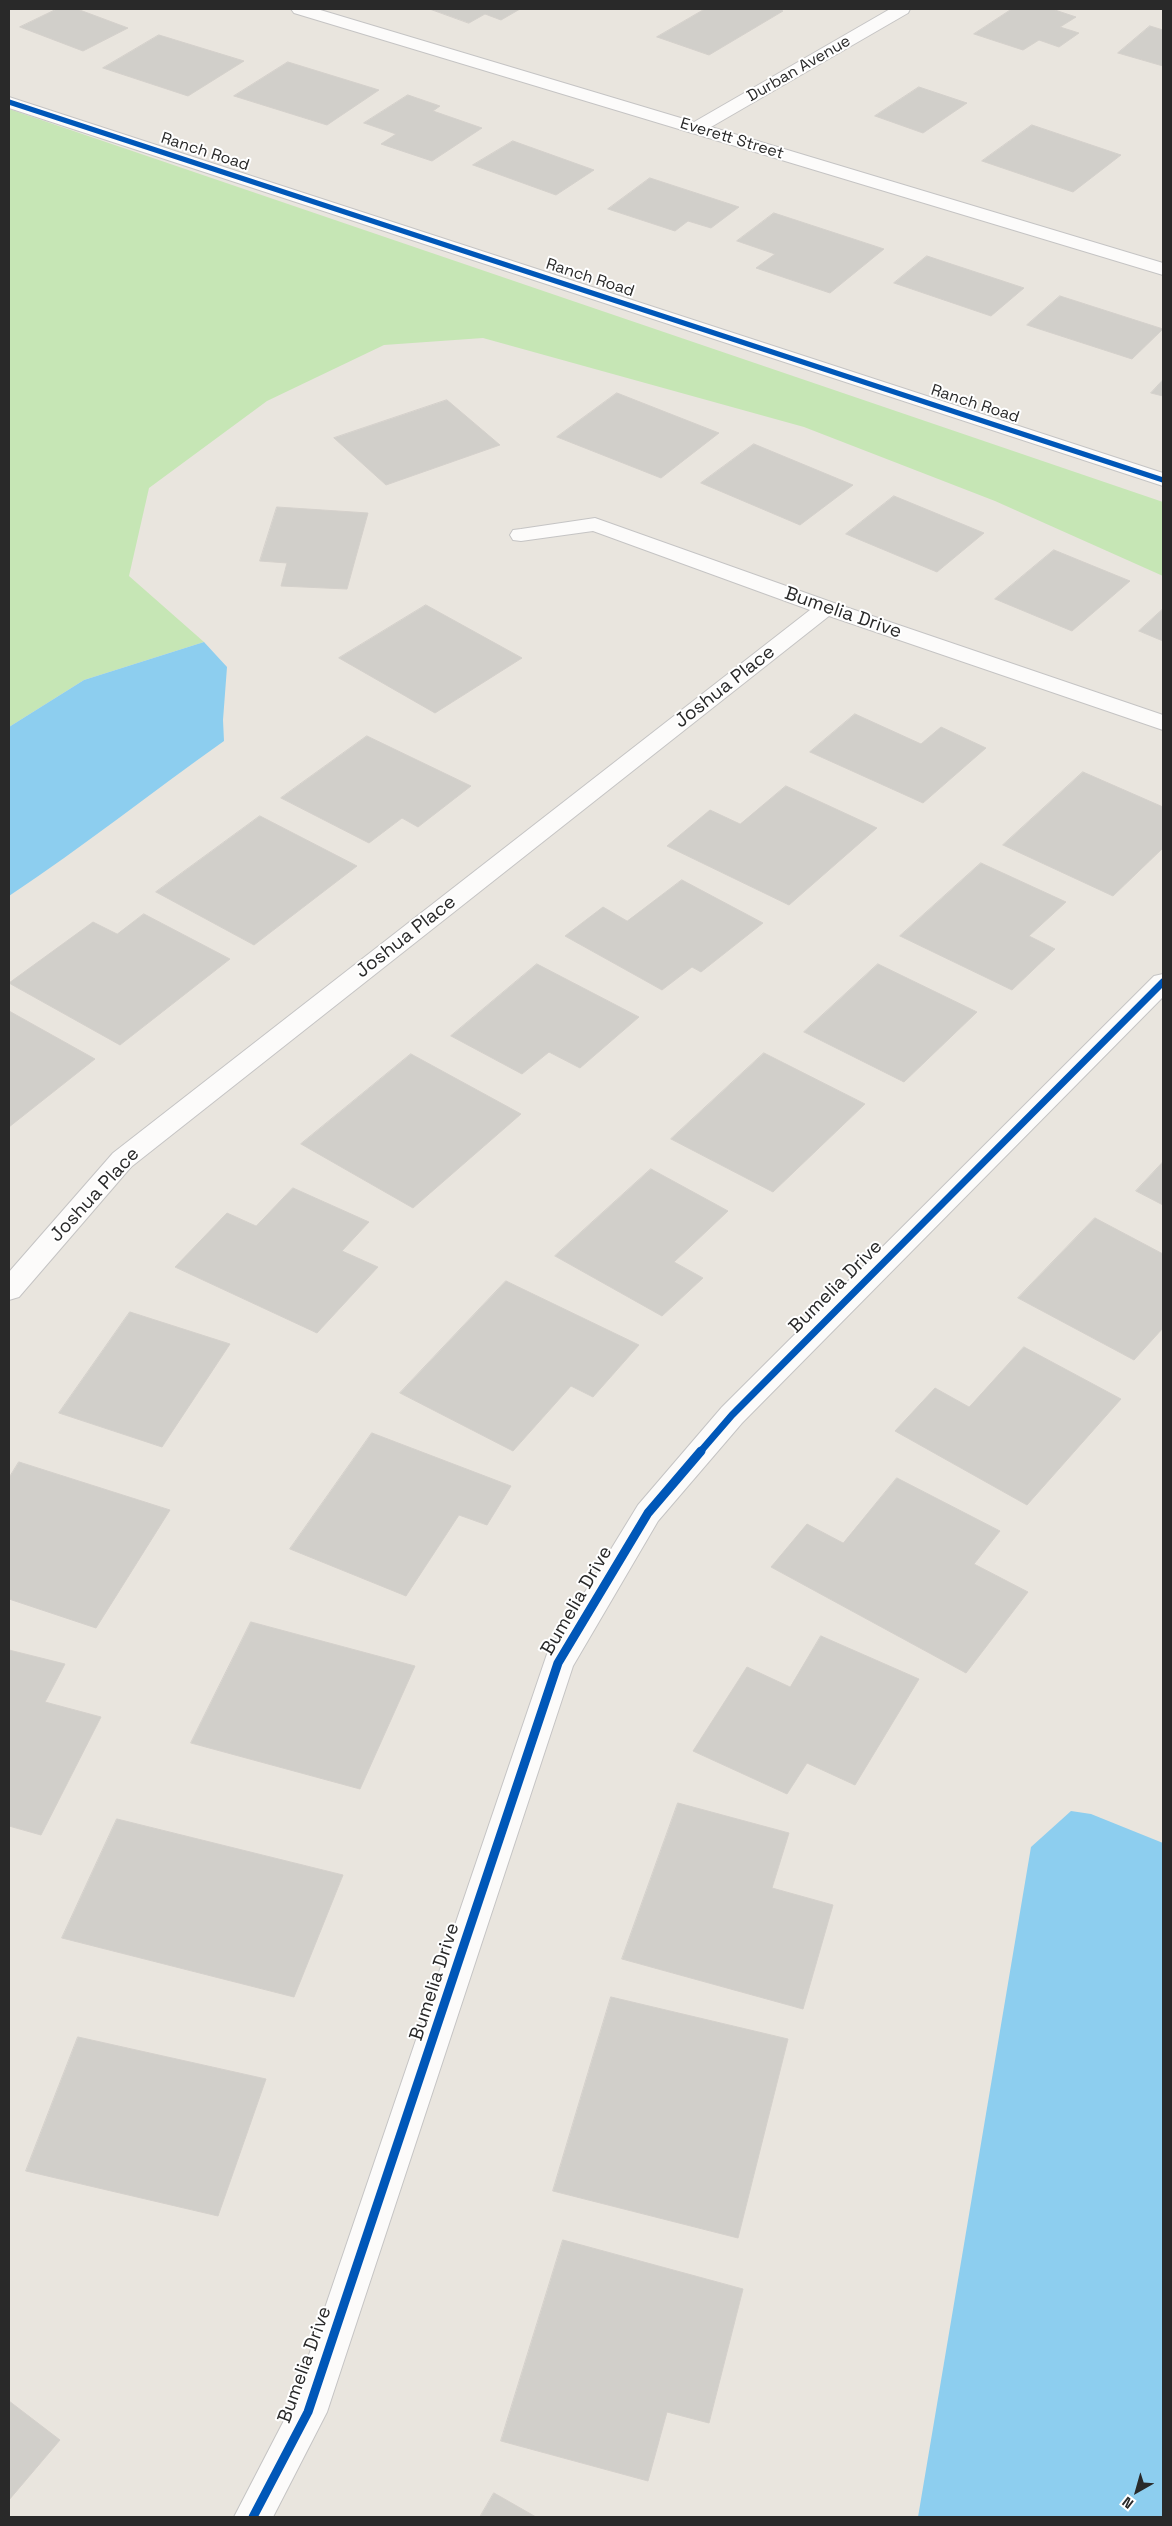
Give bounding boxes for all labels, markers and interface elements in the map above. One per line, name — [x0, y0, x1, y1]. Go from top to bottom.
street label: Durban Avenue — [744, 32, 854, 106]
street label: Everett Street — [678, 114, 786, 164]
street label: Ranch Road — [158, 129, 252, 175]
street label: Ranch Road — [543, 255, 637, 301]
street label: Ranch Road — [928, 381, 1022, 427]
street label: Bumelia Drive — [781, 582, 905, 644]
street label: Joshua Place — [670, 641, 780, 733]
street label: Joshua Place — [351, 891, 461, 983]
street label: Joshua Place — [45, 1143, 145, 1247]
street label: Bumelia Drive — [785, 1236, 887, 1338]
street label: Bumelia Drive — [537, 1542, 617, 1660]
street label: Bumelia Drive — [405, 1920, 465, 2044]
street label: Bumelia Drive — [273, 2304, 337, 2426]
north arrow — [1112, 2466, 1162, 2516]
text: N — [1119, 2493, 1137, 2513]

